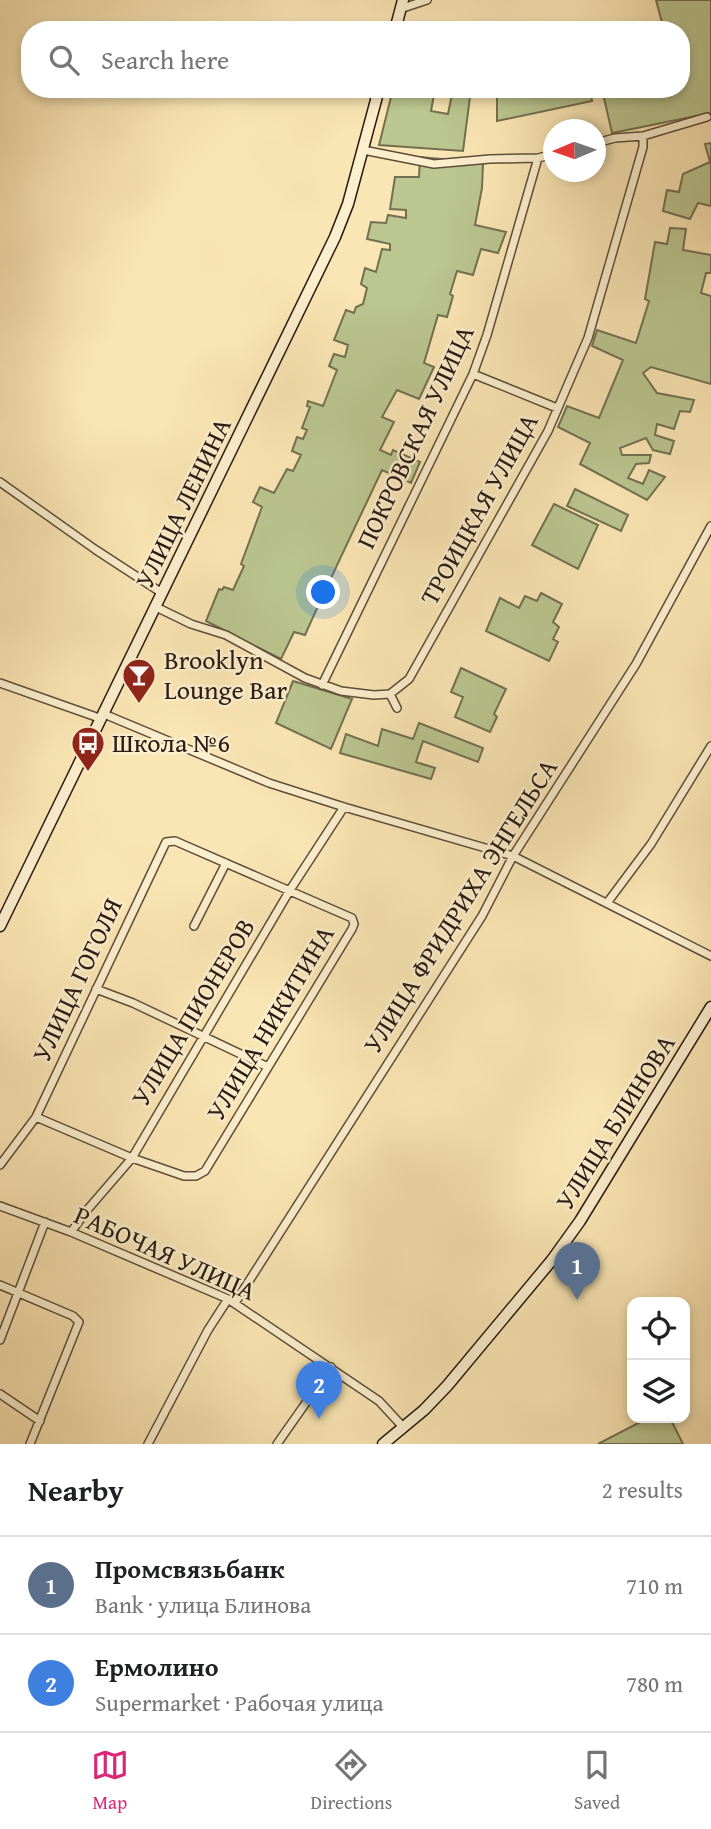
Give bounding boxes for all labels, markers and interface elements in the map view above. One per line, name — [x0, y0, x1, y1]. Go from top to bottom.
search box — [21, 21, 690, 98]
text: Search here — [101, 40, 229, 79]
icon: search — [45, 41, 83, 79]
north arrow — [543, 119, 606, 182]
street label: ПОКРОВСКАЯ УЛИЦА — [346, 319, 484, 555]
street label: ТРОИЦКАЯ УЛИЦА — [410, 406, 548, 612]
street label: УЛИЦА ЛЕНИНА — [124, 411, 241, 595]
your location — [306, 575, 340, 609]
place label: Brooklyn Lounge Bar — [164, 640, 287, 709]
bar icon: Brooklyn Lounge Bar — [120, 656, 158, 705]
place label: Школа №6 — [112, 723, 230, 762]
bus stop icon: Школа №6 — [69, 724, 107, 773]
street label: УЛИЦА ФРИДРИХА ЭНГЕЛЬСА — [353, 751, 567, 1061]
street label: УЛИЦА ГОГОЛЯ — [22, 891, 132, 1068]
street label: УЛИЦА ПИОНЕРОВ — [121, 910, 264, 1113]
street label: УЛИЦА НИКИТИНА — [196, 918, 343, 1128]
street label: УЛИЦА БЛИНОВА — [545, 1026, 684, 1217]
street label: РАБОЧАЯ УЛИЦА — [68, 1195, 263, 1310]
pin: 1 — [554, 1242, 600, 1300]
map controls — [627, 1297, 690, 1423]
button: locate — [627, 1297, 690, 1360]
button: layers — [627, 1360, 690, 1423]
pin: 2 — [296, 1361, 342, 1419]
text: Nearby — [28, 1468, 124, 1512]
text: 2 results — [602, 1473, 683, 1506]
text: Промсвязьбанк — [95, 1549, 284, 1588]
text: 1 — [45, 1569, 57, 1602]
text: 710 m — [626, 1569, 683, 1602]
text: Bank · улица Блинова — [95, 1588, 311, 1621]
text: Ермолино — [95, 1647, 218, 1686]
text: 2 — [45, 1667, 57, 1700]
text: 780 m — [626, 1667, 683, 1700]
text: Supermarket · Рабочая улица — [95, 1686, 383, 1719]
tab: Map — [91, 1746, 129, 1816]
tab: Directions — [311, 1746, 392, 1816]
tab: Saved — [574, 1746, 620, 1816]

